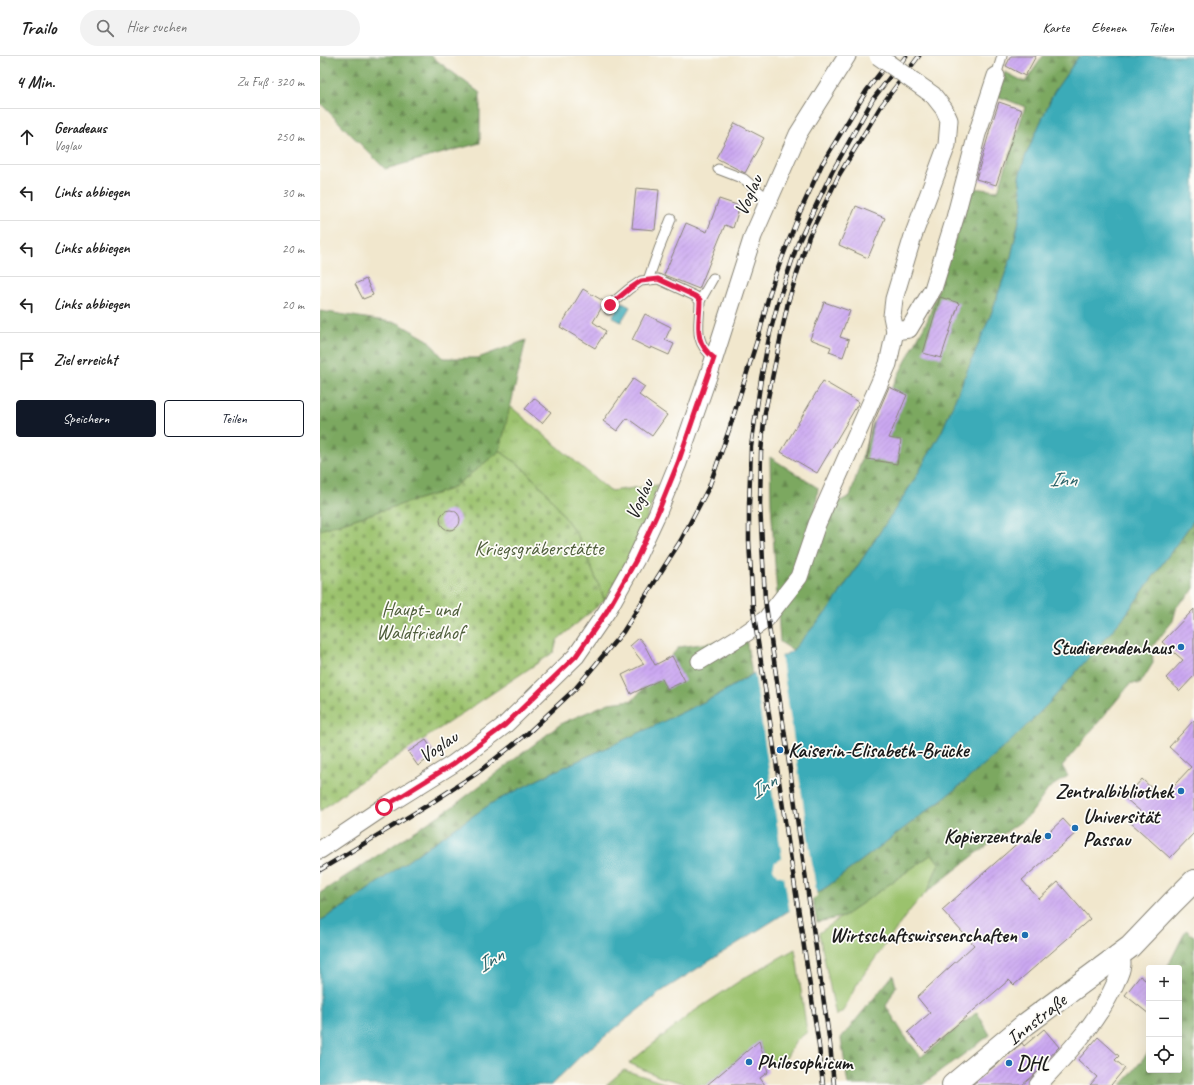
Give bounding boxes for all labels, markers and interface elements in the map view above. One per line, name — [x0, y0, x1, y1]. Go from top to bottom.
search box — [80, 10, 360, 46]
text: Trailo — [20, 16, 56, 40]
icon: search — [94, 17, 116, 39]
text: Hier suchen — [126, 18, 187, 37]
text: Karte — [1042, 19, 1069, 36]
text: Ebenen — [1091, 19, 1126, 36]
text: Teilen — [1148, 19, 1174, 36]
text: 4 Min. — [16, 72, 55, 93]
text: Zu Fuß · 320 m — [237, 74, 304, 90]
text: Geradeaus — [54, 119, 107, 138]
icon: ahead — [16, 126, 38, 148]
text: 250 m — [276, 129, 304, 145]
text: Voglau — [54, 138, 81, 154]
street label: Voglau — [728, 169, 769, 220]
icon: left — [16, 182, 38, 204]
text: Links abbiegen — [54, 183, 130, 202]
text: 30 m — [282, 185, 304, 201]
icon: left — [16, 238, 38, 260]
text: Links abbiegen — [54, 239, 130, 258]
text: 20 m — [282, 241, 304, 257]
icon: left — [16, 294, 38, 316]
text: Links abbiegen — [54, 295, 130, 314]
route end — [601, 296, 619, 314]
text: 20 m — [282, 297, 304, 313]
icon: arrive — [16, 350, 38, 372]
text: Ziel erreicht — [54, 351, 117, 370]
button: Speichern — [16, 400, 156, 437]
button: Teilen — [164, 400, 304, 437]
water label: Inn — [1049, 466, 1078, 492]
street label: Voglau — [619, 473, 660, 524]
park label: Kriegsgräberstätte — [475, 536, 605, 561]
park label: Haupt- und Waldfriedhof — [376, 597, 468, 645]
place label: Studierendenhaus — [1051, 635, 1175, 660]
marker: Studierendenhaus — [1176, 642, 1186, 652]
street label: Voglau — [414, 723, 464, 769]
place label: Kaiserin-Elisabeth-Brücke — [788, 738, 971, 763]
marker: Kaiserin-Elisabeth-Brücke — [775, 745, 785, 755]
water label: Inn — [745, 767, 783, 804]
place label: Zentralbibliothek — [1055, 779, 1176, 804]
marker: Zentralbibliothek — [1176, 786, 1186, 796]
route start — [375, 798, 393, 816]
place label: Universität Passau — [1083, 804, 1162, 852]
marker: Universität Passau — [1070, 823, 1080, 833]
place label: Kopierzentrale — [944, 824, 1041, 849]
marker: Kopierzentrale — [1043, 831, 1053, 841]
place label: Wirtschaftswissenschaften — [830, 923, 1018, 948]
marker: Wirtschaftswissenschaften — [1020, 930, 1030, 940]
water label: Inn — [472, 941, 510, 978]
map controls — [1146, 965, 1182, 1073]
button: + — [1146, 965, 1182, 1001]
street label: Innstraße — [1001, 987, 1073, 1051]
button: − — [1146, 1001, 1182, 1037]
button: locate — [1146, 1037, 1182, 1073]
place label: Philosophicum — [757, 1050, 854, 1075]
place label: DHL — [1017, 1051, 1050, 1076]
marker: Philosophicum — [744, 1057, 754, 1067]
marker: DHL — [1004, 1058, 1014, 1068]

